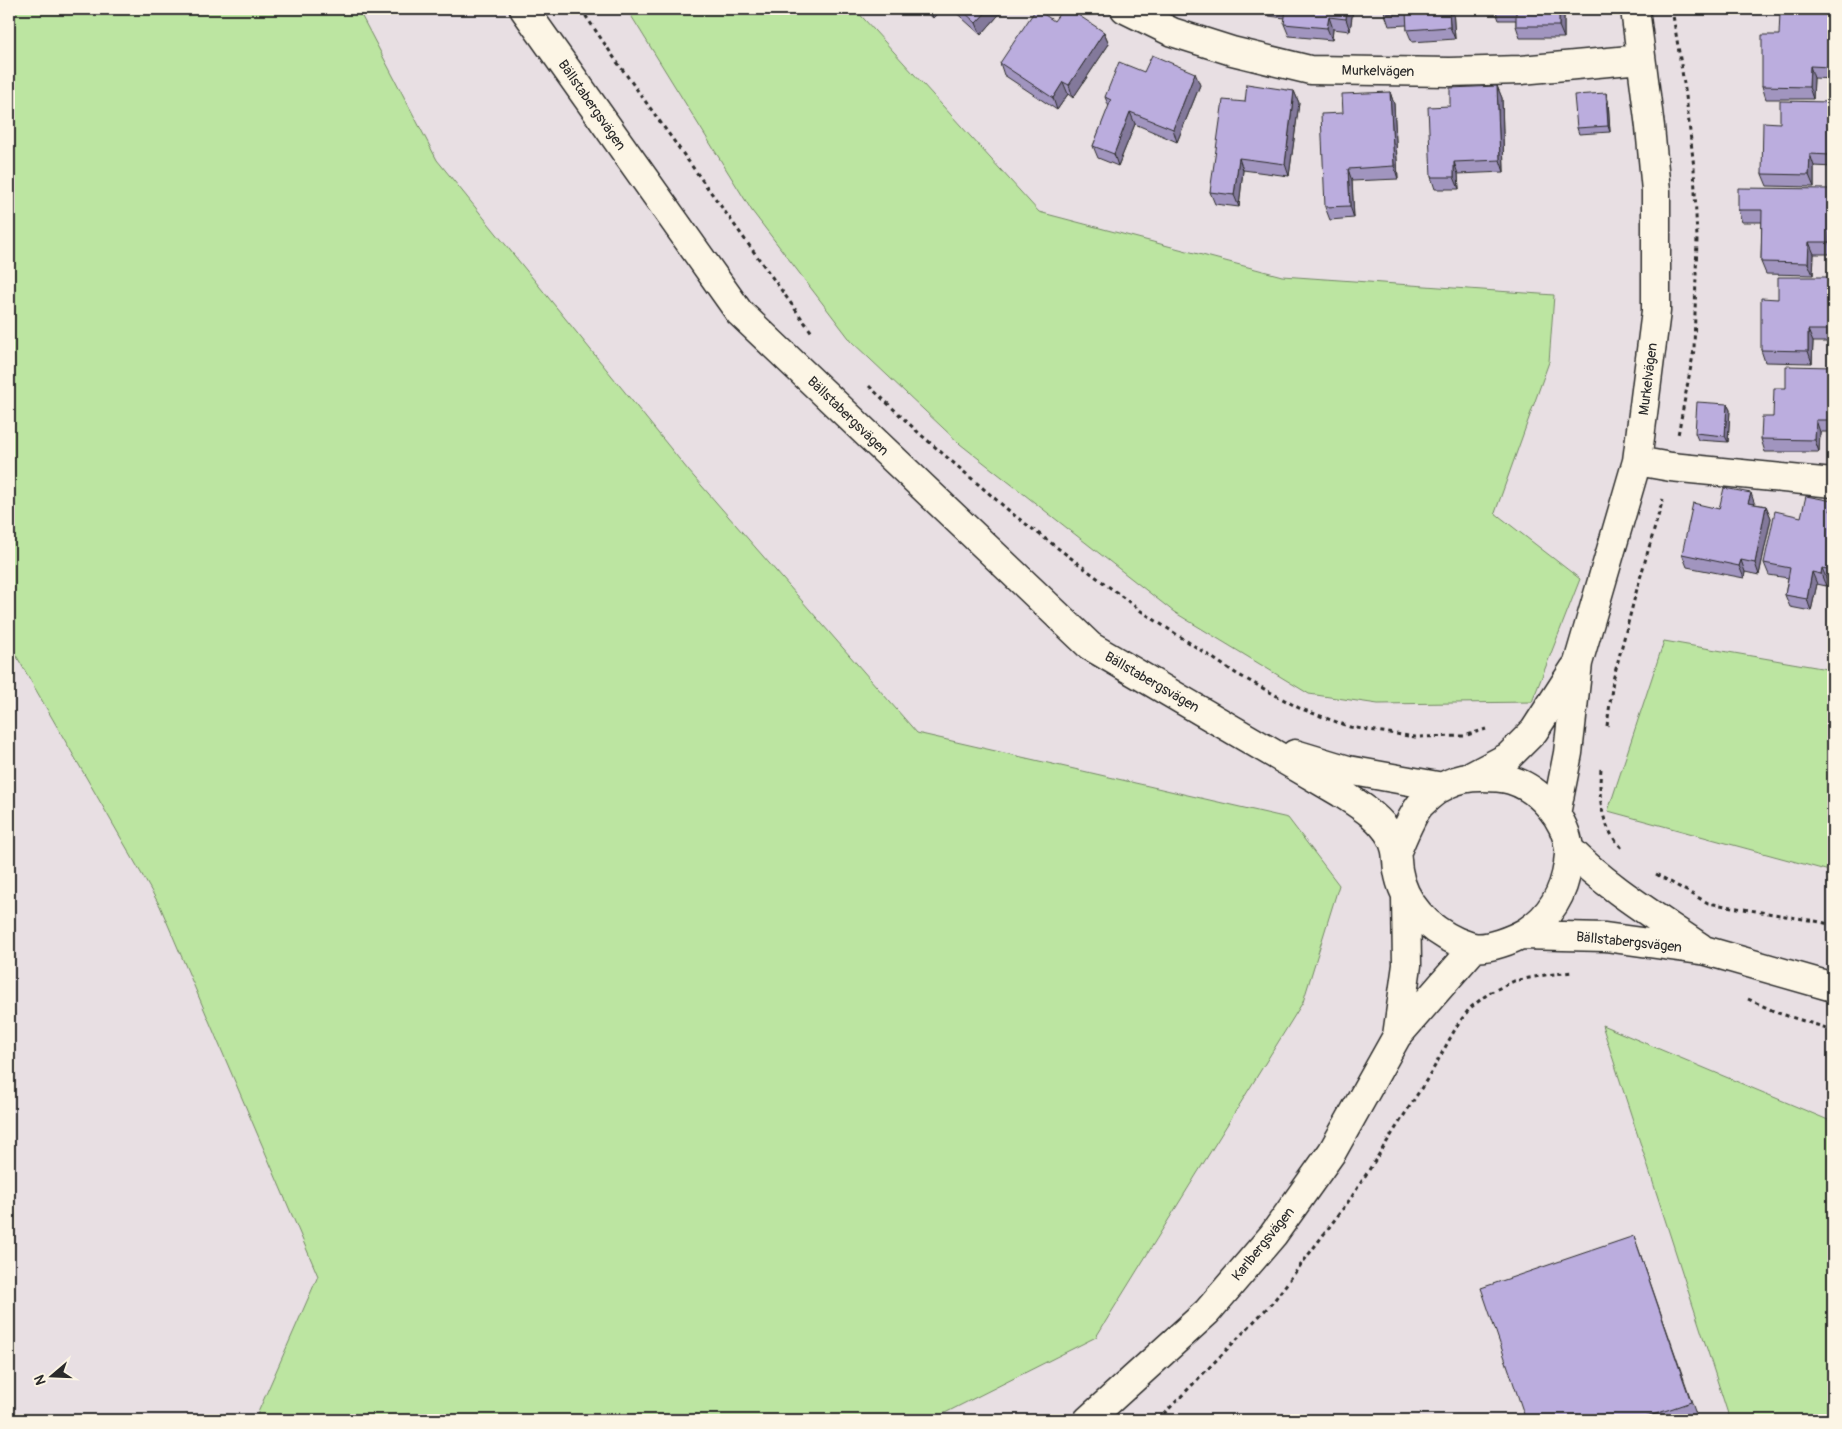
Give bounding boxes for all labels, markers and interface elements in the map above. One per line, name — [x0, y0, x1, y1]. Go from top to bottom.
street label: Bällstabergsvägen — [555, 57, 629, 153]
street label: Murkelvägen — [1341, 62, 1415, 80]
street label: Murkelvägen — [1635, 342, 1661, 416]
street label: Bällstabergsvägen — [804, 373, 892, 459]
street label: Bällstabergsvägen — [1102, 648, 1202, 716]
street label: Bällstabergsvägen — [1575, 928, 1683, 956]
street label: Karlbergsvägen — [1228, 1204, 1298, 1284]
north arrow — [28, 1352, 78, 1402]
text: N — [31, 1373, 50, 1387]

